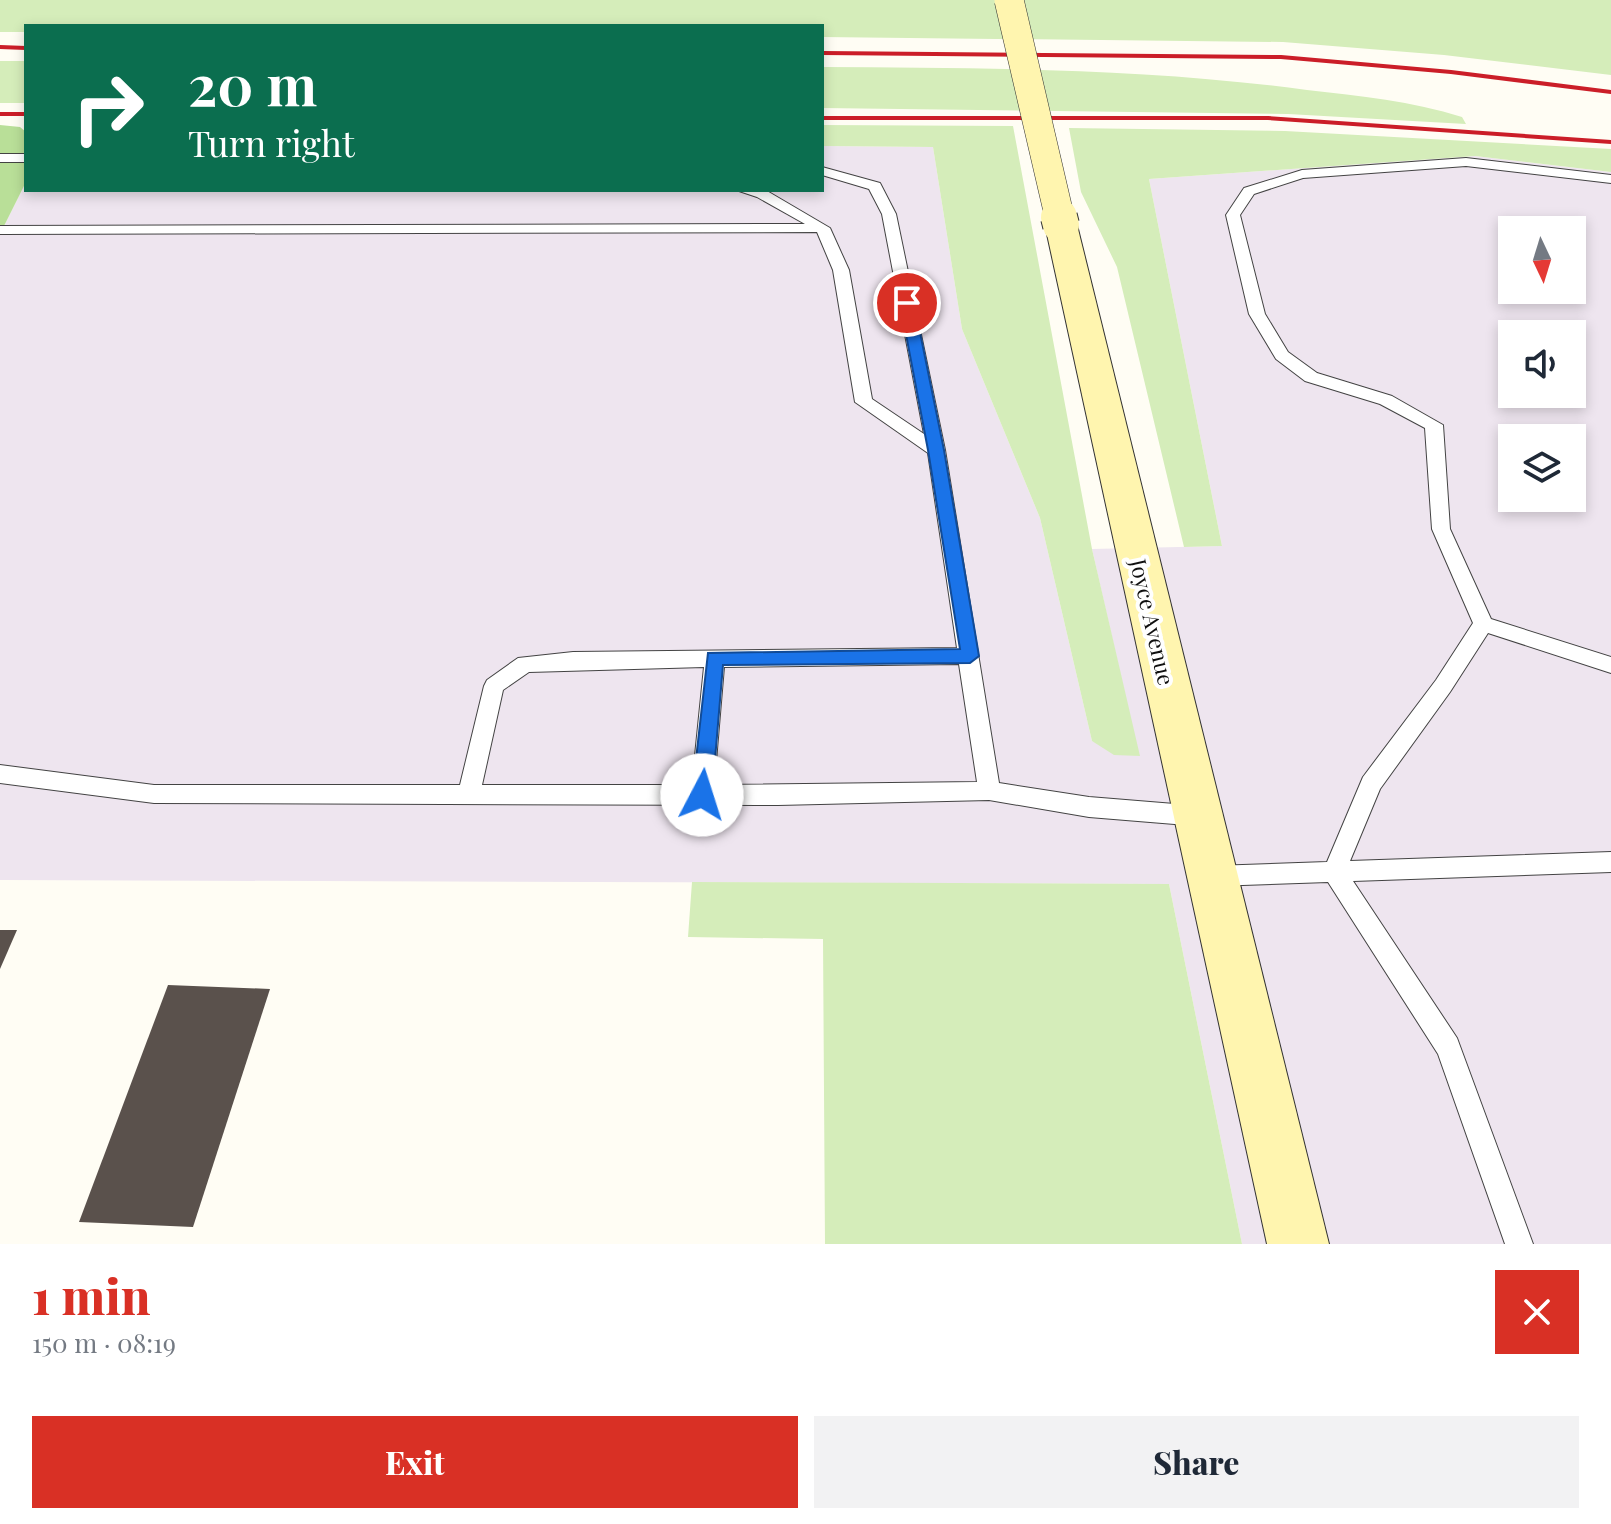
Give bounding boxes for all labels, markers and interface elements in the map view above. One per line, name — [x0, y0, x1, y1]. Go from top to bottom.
text: 20 m — [188, 46, 317, 121]
icon: right — [56, 56, 160, 160]
text: Turn right — [188, 118, 355, 166]
north arrow — [1498, 216, 1586, 304]
map controls — [1498, 216, 1586, 512]
pin — [873, 269, 941, 337]
icon: arrive — [885, 281, 929, 325]
button: sound — [1498, 320, 1586, 408]
button: layers — [1498, 424, 1586, 512]
street label: Joyce Avenue — [1124, 555, 1182, 688]
position arrow — [660, 753, 744, 837]
text: 1 min — [32, 1263, 150, 1327]
button: close — [1495, 1270, 1579, 1354]
text: 150 m · 08:19 — [32, 1325, 176, 1360]
button: Exit — [32, 1416, 798, 1508]
button: Share — [814, 1416, 1579, 1508]

